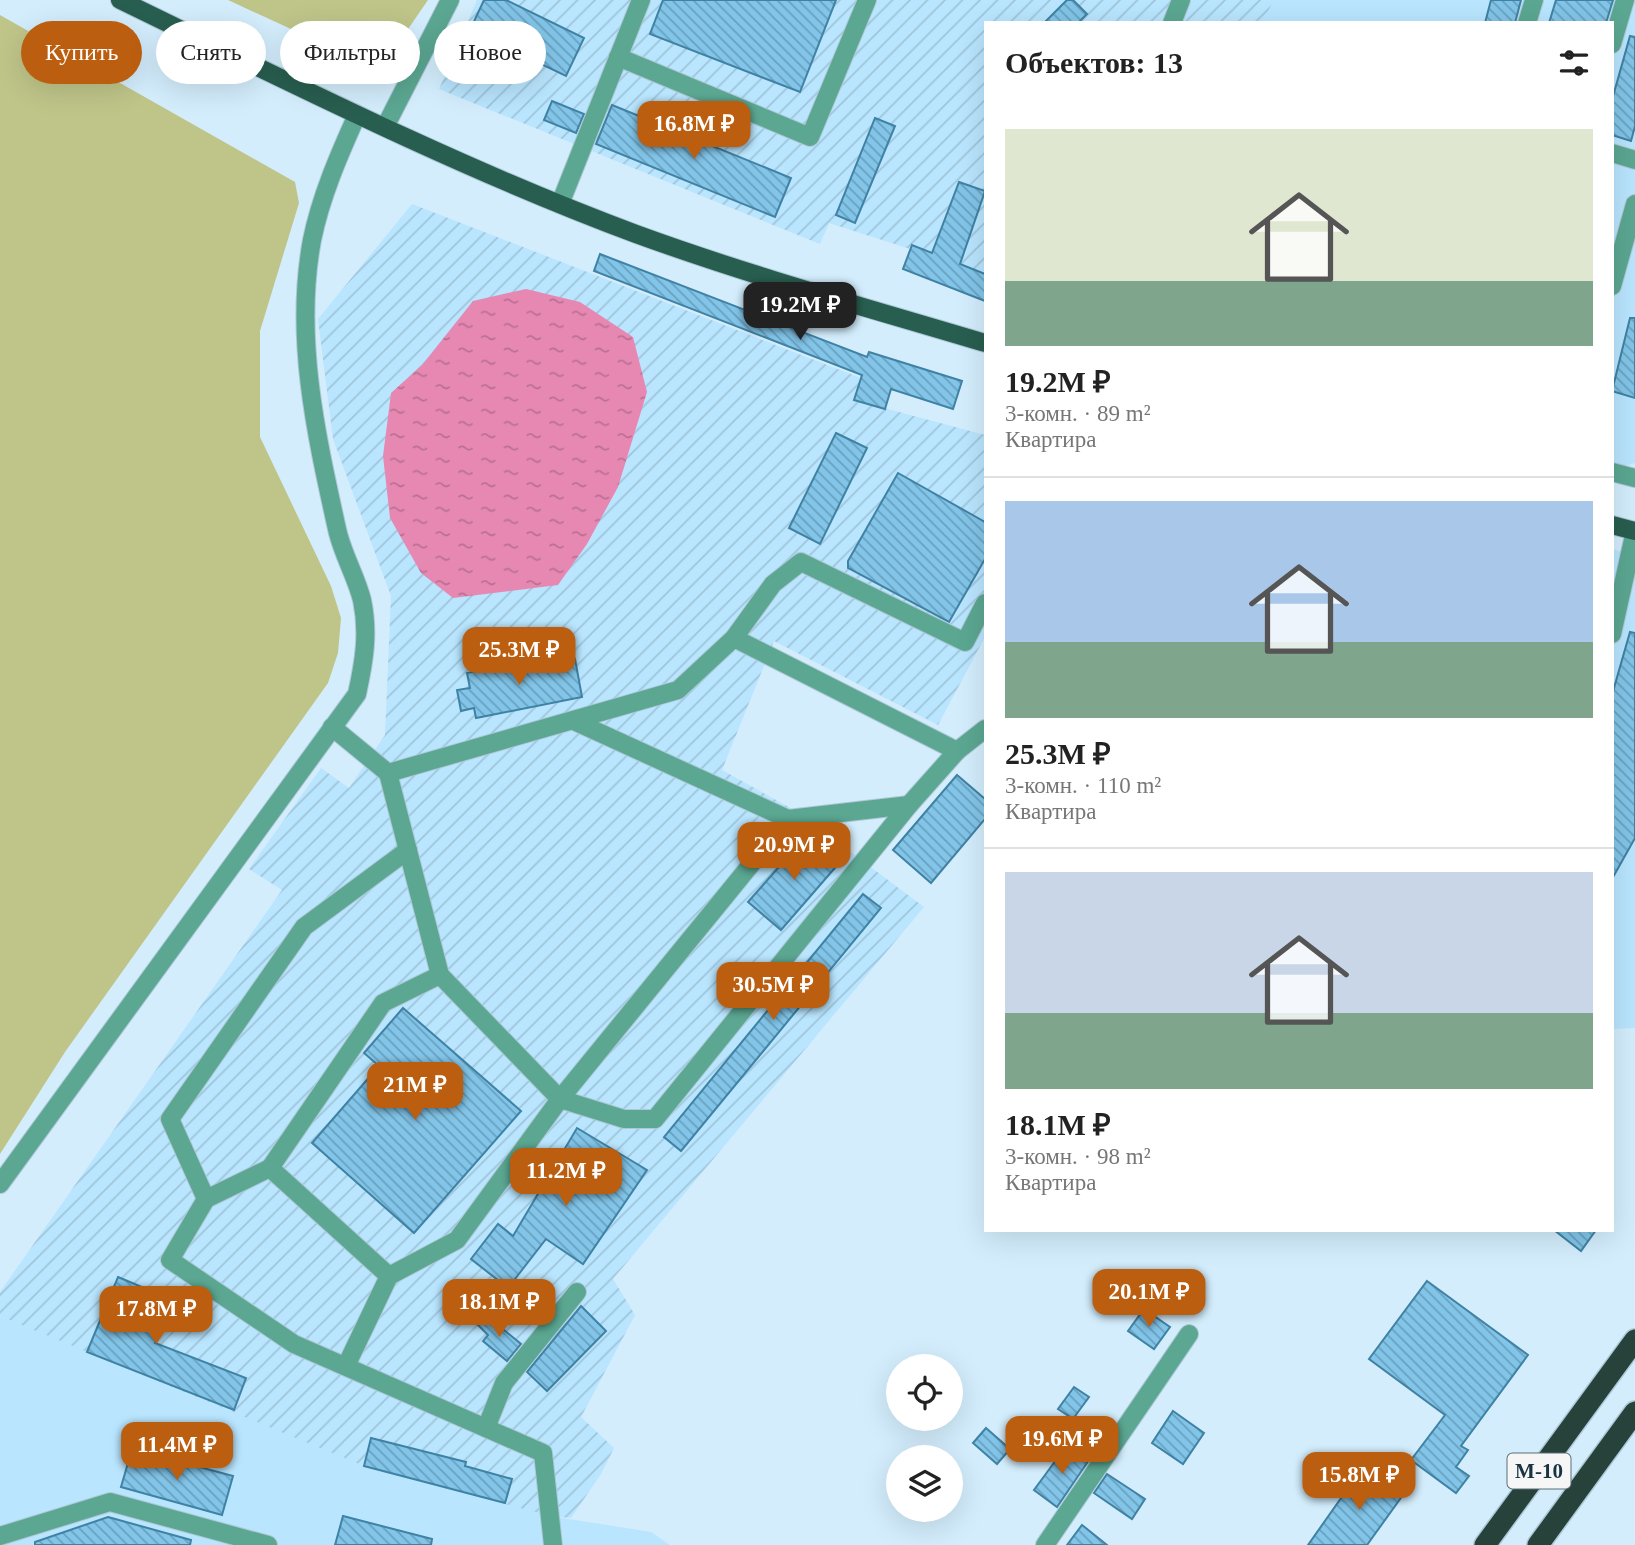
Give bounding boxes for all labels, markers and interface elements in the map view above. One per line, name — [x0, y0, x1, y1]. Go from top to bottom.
chip: Купить — [21, 21, 142, 84]
chip: Снять — [156, 21, 266, 84]
chip: Фильтры — [280, 21, 420, 84]
chip: Новое — [434, 21, 546, 84]
icon: filters — [1555, 44, 1593, 82]
text: Объектов: 13 — [1005, 46, 1183, 79]
pin: 16.8M ₽ — [629, 102, 759, 161]
text: 16.8M ₽ — [653, 111, 735, 136]
icon: home — [1236, 174, 1362, 300]
pin: 19.2M ₽ — [735, 282, 865, 342]
text: 19.2M ₽ — [759, 292, 841, 317]
text: 19.2M ₽ — [1005, 365, 1111, 398]
text: 3-комн. · 89 m² — [1005, 401, 1151, 426]
text: Квартира — [1005, 427, 1096, 452]
icon: home — [1236, 546, 1362, 672]
pin: 25.3M ₽ — [454, 628, 584, 687]
text: 25.3M ₽ — [478, 637, 560, 662]
text: 25.3M ₽ — [1005, 737, 1111, 770]
text: 3-комн. · 110 m² — [1005, 773, 1161, 798]
text: Квартира — [1005, 799, 1096, 824]
pin: 20.9M ₽ — [729, 822, 859, 882]
text: 20.9M ₽ — [753, 832, 835, 857]
icon: home — [1236, 917, 1362, 1043]
pin: 30.5M ₽ — [708, 962, 838, 1022]
text: 30.5M ₽ — [732, 972, 814, 997]
pin: 21M ₽ — [366, 1062, 464, 1122]
text: 21M ₽ — [383, 1072, 447, 1097]
text: 18.1M ₽ — [1005, 1108, 1111, 1141]
text: 3-комн. · 98 m² — [1005, 1144, 1151, 1169]
pin: 11.2M ₽ — [501, 1148, 631, 1208]
text: 11.2M ₽ — [526, 1158, 606, 1183]
text: Квартира — [1005, 1170, 1096, 1195]
pin: 20.1M ₽ — [1084, 1270, 1214, 1329]
text: 20.1M ₽ — [1108, 1279, 1190, 1304]
pin: 18.1M ₽ — [434, 1280, 564, 1339]
pin: 17.8M ₽ — [91, 1286, 221, 1346]
text: 18.1M ₽ — [458, 1289, 540, 1314]
text: 17.8M ₽ — [115, 1296, 197, 1321]
map controls — [886, 1354, 963, 1522]
button: locate — [886, 1354, 963, 1431]
pin: 19.6M ₽ — [997, 1416, 1127, 1476]
pin: 11.4M ₽ — [112, 1422, 242, 1482]
text: 19.6M ₽ — [1021, 1426, 1103, 1451]
text: 11.4M ₽ — [137, 1432, 217, 1457]
button: layers — [886, 1445, 963, 1522]
pin: 15.8M ₽ — [1294, 1452, 1424, 1512]
road number: М-10 — [1508, 1454, 1570, 1488]
text: 15.8M ₽ — [1318, 1462, 1400, 1487]

